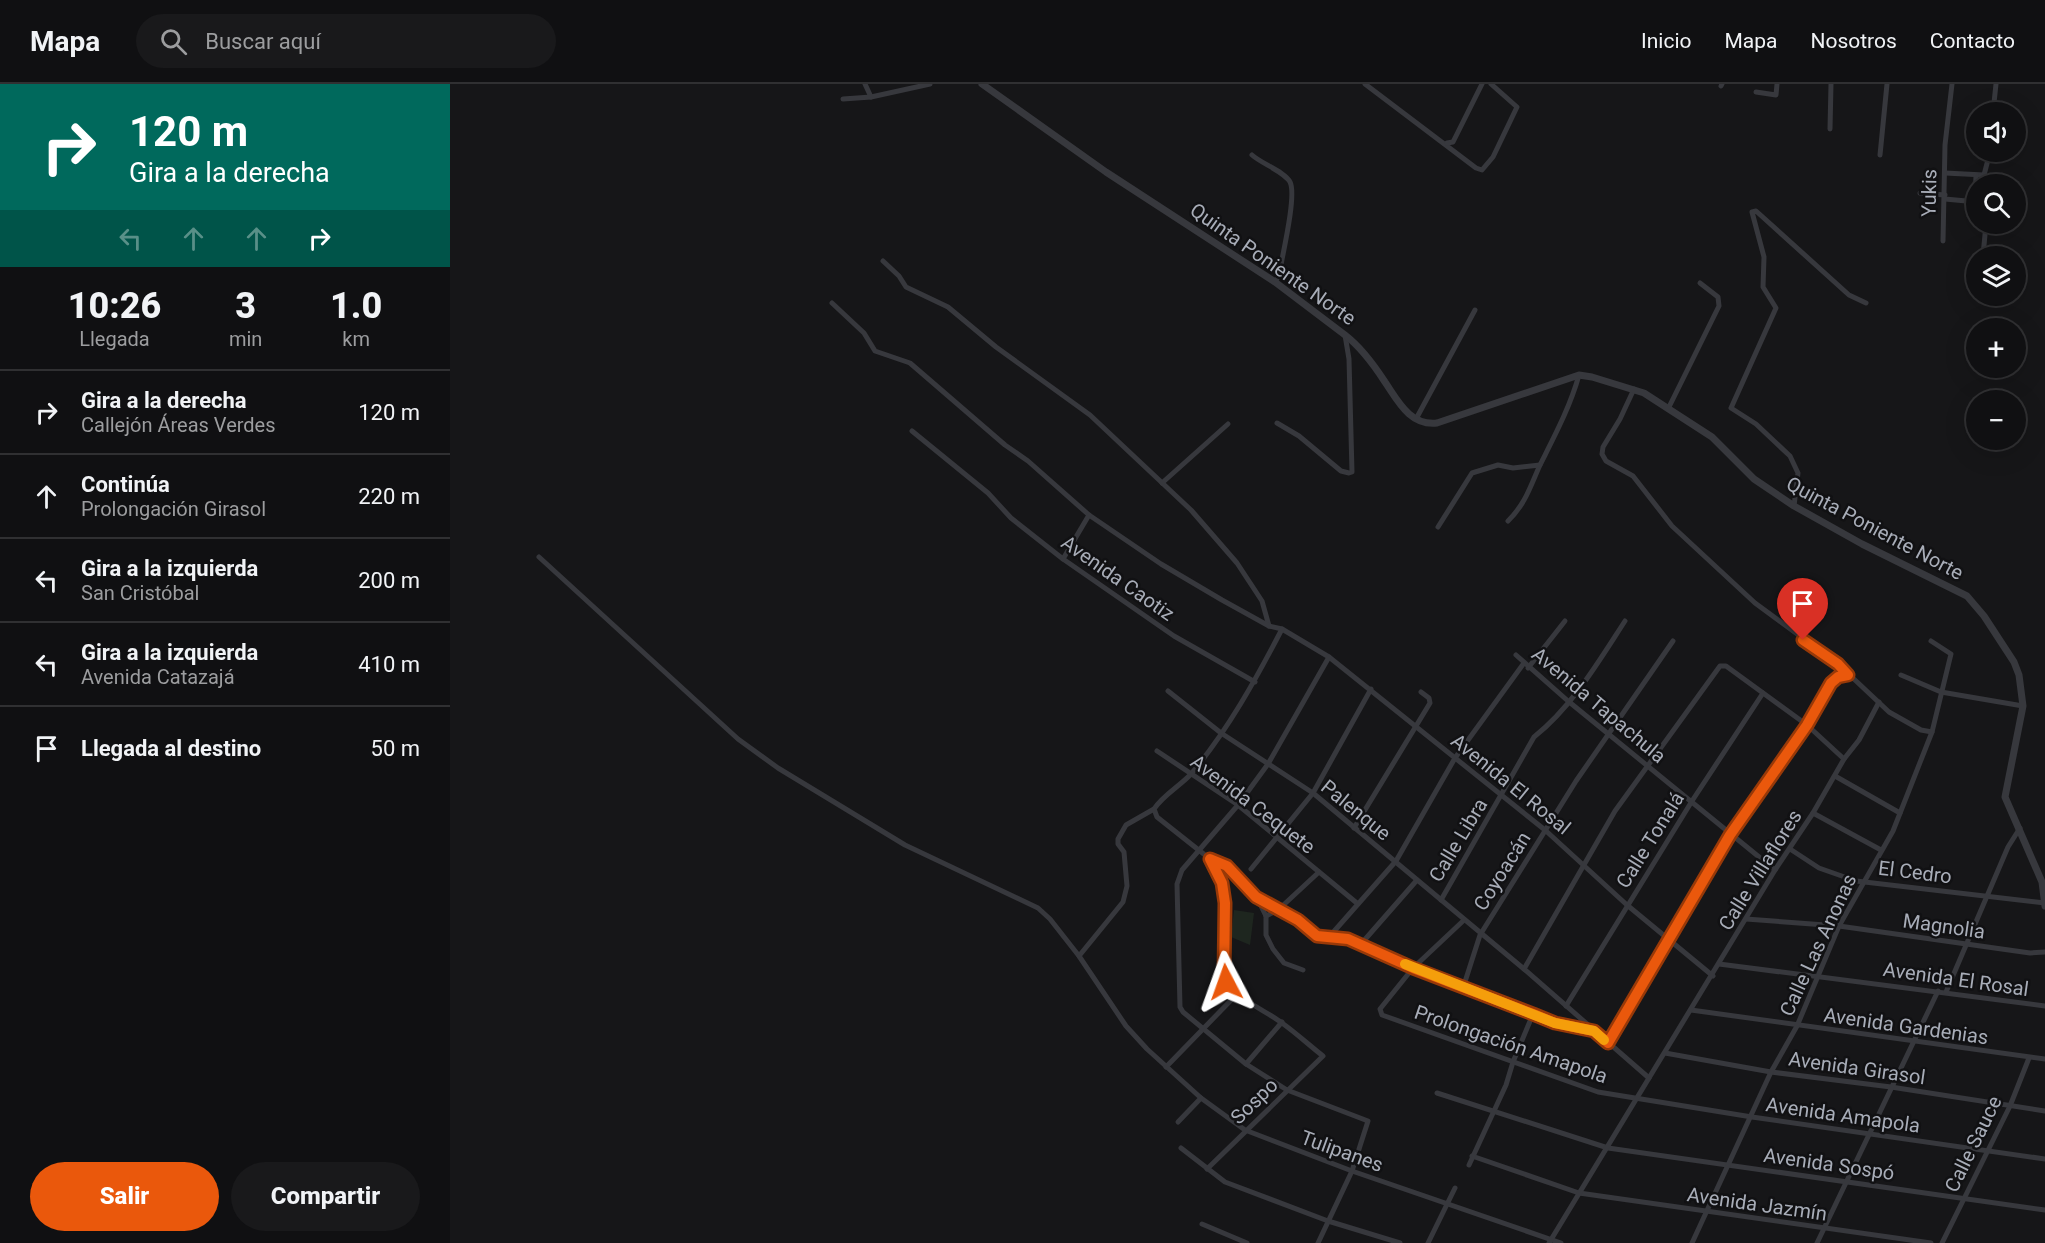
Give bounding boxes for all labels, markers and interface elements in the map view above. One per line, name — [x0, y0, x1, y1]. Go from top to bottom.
search box — [136, 14, 556, 68]
text: Mapa — [30, 25, 100, 58]
icon: search — [157, 25, 190, 58]
text: Buscar aquí — [205, 29, 321, 54]
text: Inicio — [1641, 29, 1691, 53]
text: Mapa — [1724, 29, 1777, 53]
text: Nosotros — [1810, 29, 1897, 53]
text: Contacto — [1930, 29, 2015, 53]
map controls — [1966, 102, 2026, 450]
button: sound — [1966, 102, 2026, 162]
text: 120 m — [129, 107, 248, 156]
icon: right — [30, 108, 108, 186]
text: Gira a la derecha — [129, 157, 330, 189]
street label: Yukis — [1917, 169, 1941, 217]
button: search — [1966, 174, 2026, 234]
street label: Quinta Poniente Norte — [1186, 198, 1360, 330]
icon: left — [114, 222, 147, 255]
icon: ahead — [177, 222, 210, 255]
icon: ahead — [240, 222, 273, 255]
icon: right — [303, 222, 336, 255]
button: layers — [1966, 246, 2026, 306]
text: 10:26 — [68, 285, 161, 327]
text: 3 — [235, 285, 256, 327]
text: 1.0 — [330, 285, 382, 327]
button: + — [1966, 318, 2026, 378]
text: Llegada — [79, 327, 150, 351]
text: min — [229, 327, 262, 351]
text: km — [342, 327, 370, 351]
text: Gira a la derecha — [81, 388, 247, 413]
button: − — [1966, 390, 2026, 450]
icon: right — [30, 396, 63, 429]
text: 120 m — [358, 400, 420, 425]
text: Callejón Áreas Verdes — [81, 413, 276, 437]
street label: Quinta Poniente Norte — [1783, 471, 1967, 585]
text: Continúa — [81, 472, 170, 497]
icon: ahead — [30, 480, 63, 513]
text: 220 m — [358, 484, 420, 509]
text: Prolongación Girasol — [81, 497, 266, 521]
street label: Avenida Caotiz — [1057, 530, 1179, 626]
text: Gira a la izquierda — [81, 556, 258, 581]
icon: left — [30, 564, 63, 597]
text: 200 m — [358, 568, 420, 593]
pin — [1777, 578, 1828, 640]
text: San Cristóbal — [81, 581, 199, 605]
icon: arrive — [1786, 587, 1819, 620]
text: Gira a la izquierda — [81, 640, 258, 665]
street label: Avenida Tapachula — [1527, 642, 1671, 768]
icon: left — [30, 648, 63, 681]
text: 410 m — [358, 652, 420, 677]
text: Avenida Catazajá — [81, 665, 235, 689]
street label: Avenida El Rosal — [1446, 728, 1576, 840]
icon: arrive — [30, 732, 63, 765]
text: Llegada al destino — [81, 736, 261, 761]
text: 50 m — [371, 736, 420, 761]
street label: Avenida Cequete — [1186, 749, 1320, 859]
street label: Palenque — [1316, 775, 1396, 845]
street label: Calle Tonalá — [1611, 787, 1689, 893]
street label: Calle Libra — [1424, 794, 1492, 886]
street label: Calle Villaflores — [1713, 805, 1807, 935]
street label: Coyoacán — [1468, 827, 1536, 915]
street label: El Cedro — [1877, 856, 1953, 888]
street label: Calle Las Anonas — [1775, 870, 1861, 1020]
street label: Magnolia — [1901, 908, 1987, 944]
position arrow — [1194, 950, 1258, 1014]
street label: Avenida El Rosal — [1882, 957, 2030, 1001]
street label: Prolongación Amapola — [1411, 1000, 1611, 1088]
street label: Avenida Gardenias — [1822, 1003, 1990, 1049]
street label: Avenida Girasol — [1787, 1047, 1927, 1089]
street label: Sospo — [1225, 1073, 1283, 1129]
street label: Avenida Amapola — [1764, 1092, 1922, 1138]
street label: Calle Sauce — [1939, 1092, 2007, 1196]
street label: Tulipanes — [1298, 1125, 1386, 1177]
street label: Avenida Sospó — [1762, 1143, 1896, 1185]
button: Salir — [30, 1162, 219, 1231]
button: Compartir — [231, 1162, 420, 1231]
street label: Avenida Jazmín — [1685, 1182, 1829, 1226]

